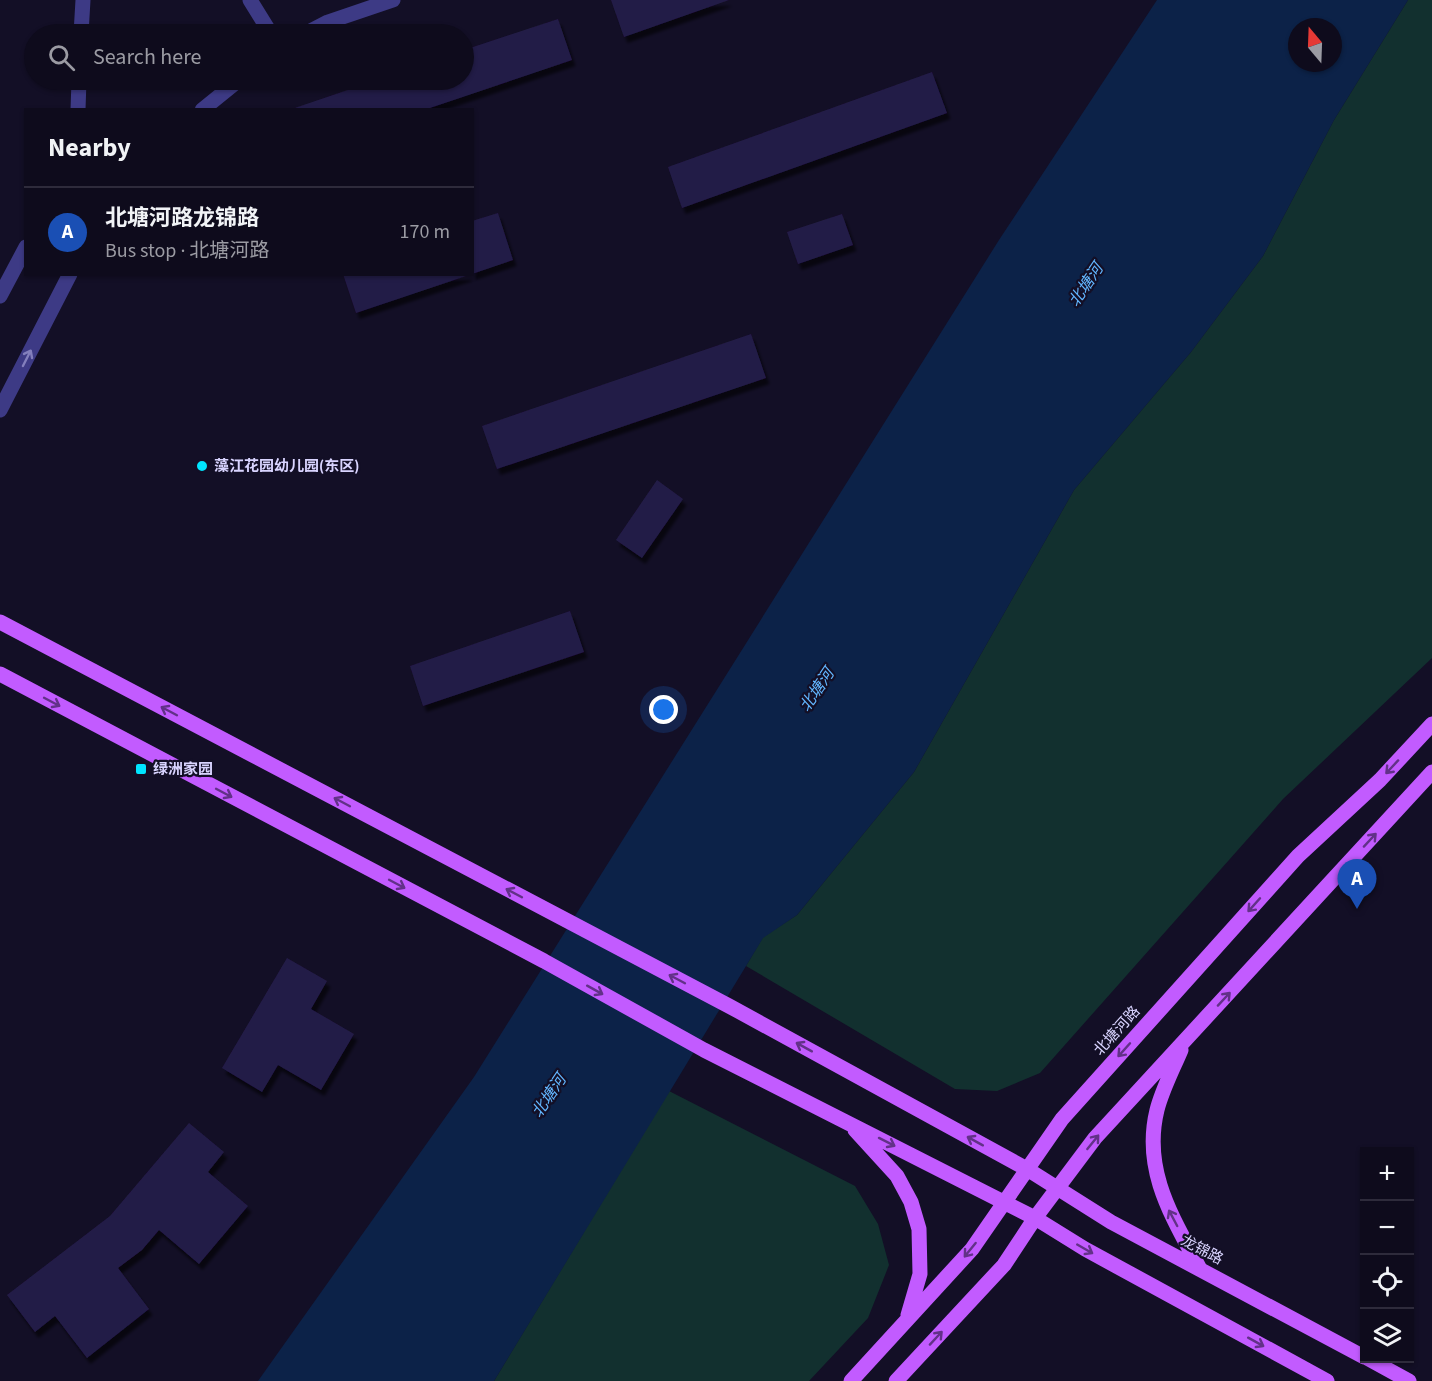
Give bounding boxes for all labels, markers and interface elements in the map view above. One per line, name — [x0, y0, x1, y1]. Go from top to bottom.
north arrow — [1288, 18, 1342, 72]
search box — [24, 24, 474, 90]
icon: search — [45, 41, 78, 74]
text: Search here — [93, 41, 201, 73]
text: Nearby — [48, 129, 131, 166]
text: 北塘河路龙锦路 — [105, 202, 259, 234]
text: A — [62, 218, 73, 246]
text: 170 m — [400, 218, 450, 246]
text: Bus stop · 北塘河路 — [105, 237, 269, 265]
water label: 北塘河 — [1063, 256, 1110, 311]
one-way arrow — [21, 350, 33, 367]
place label: 藻江花园幼儿园(东区) — [214, 456, 359, 477]
marker: 藻江花园幼儿园(东区) — [195, 459, 209, 473]
water label: 北塘河 — [794, 661, 841, 716]
your location — [649, 695, 678, 724]
one-way arrow — [42, 697, 60, 708]
one-way arrow — [161, 705, 179, 716]
place label: 绿洲家园 — [153, 759, 213, 780]
one-way arrow — [1385, 759, 1399, 774]
marker: 绿洲家园 — [134, 762, 148, 776]
one-way arrow — [215, 788, 233, 799]
one-way arrow — [333, 796, 351, 807]
one-way arrow — [1363, 832, 1377, 847]
pin: A — [1338, 860, 1376, 909]
one-way arrow — [387, 879, 405, 890]
one-way arrow — [506, 887, 523, 899]
one-way arrow — [1247, 897, 1261, 912]
one-way arrow — [669, 973, 686, 985]
one-way arrow — [586, 985, 604, 996]
one-way arrow — [1217, 991, 1231, 1006]
street label: 北塘河路 — [1089, 1002, 1145, 1060]
one-way arrow — [796, 1041, 814, 1052]
one-way arrow — [1117, 1042, 1131, 1057]
water label: 北塘河 — [526, 1067, 573, 1122]
one-way arrow — [1086, 1134, 1099, 1150]
one-way arrow — [967, 1135, 985, 1146]
one-way arrow — [878, 1137, 896, 1148]
map controls — [1360, 1147, 1414, 1363]
button: + — [1360, 1147, 1414, 1201]
button: − — [1360, 1201, 1414, 1255]
one-way arrow — [1167, 1210, 1179, 1227]
street label: 龙锦路 — [1177, 1230, 1227, 1270]
one-way arrow — [964, 1242, 977, 1258]
one-way arrow — [1076, 1243, 1093, 1255]
button: locate — [1360, 1255, 1414, 1309]
button: layers — [1360, 1309, 1414, 1363]
one-way arrow — [928, 1331, 943, 1346]
one-way arrow — [1247, 1336, 1264, 1348]

